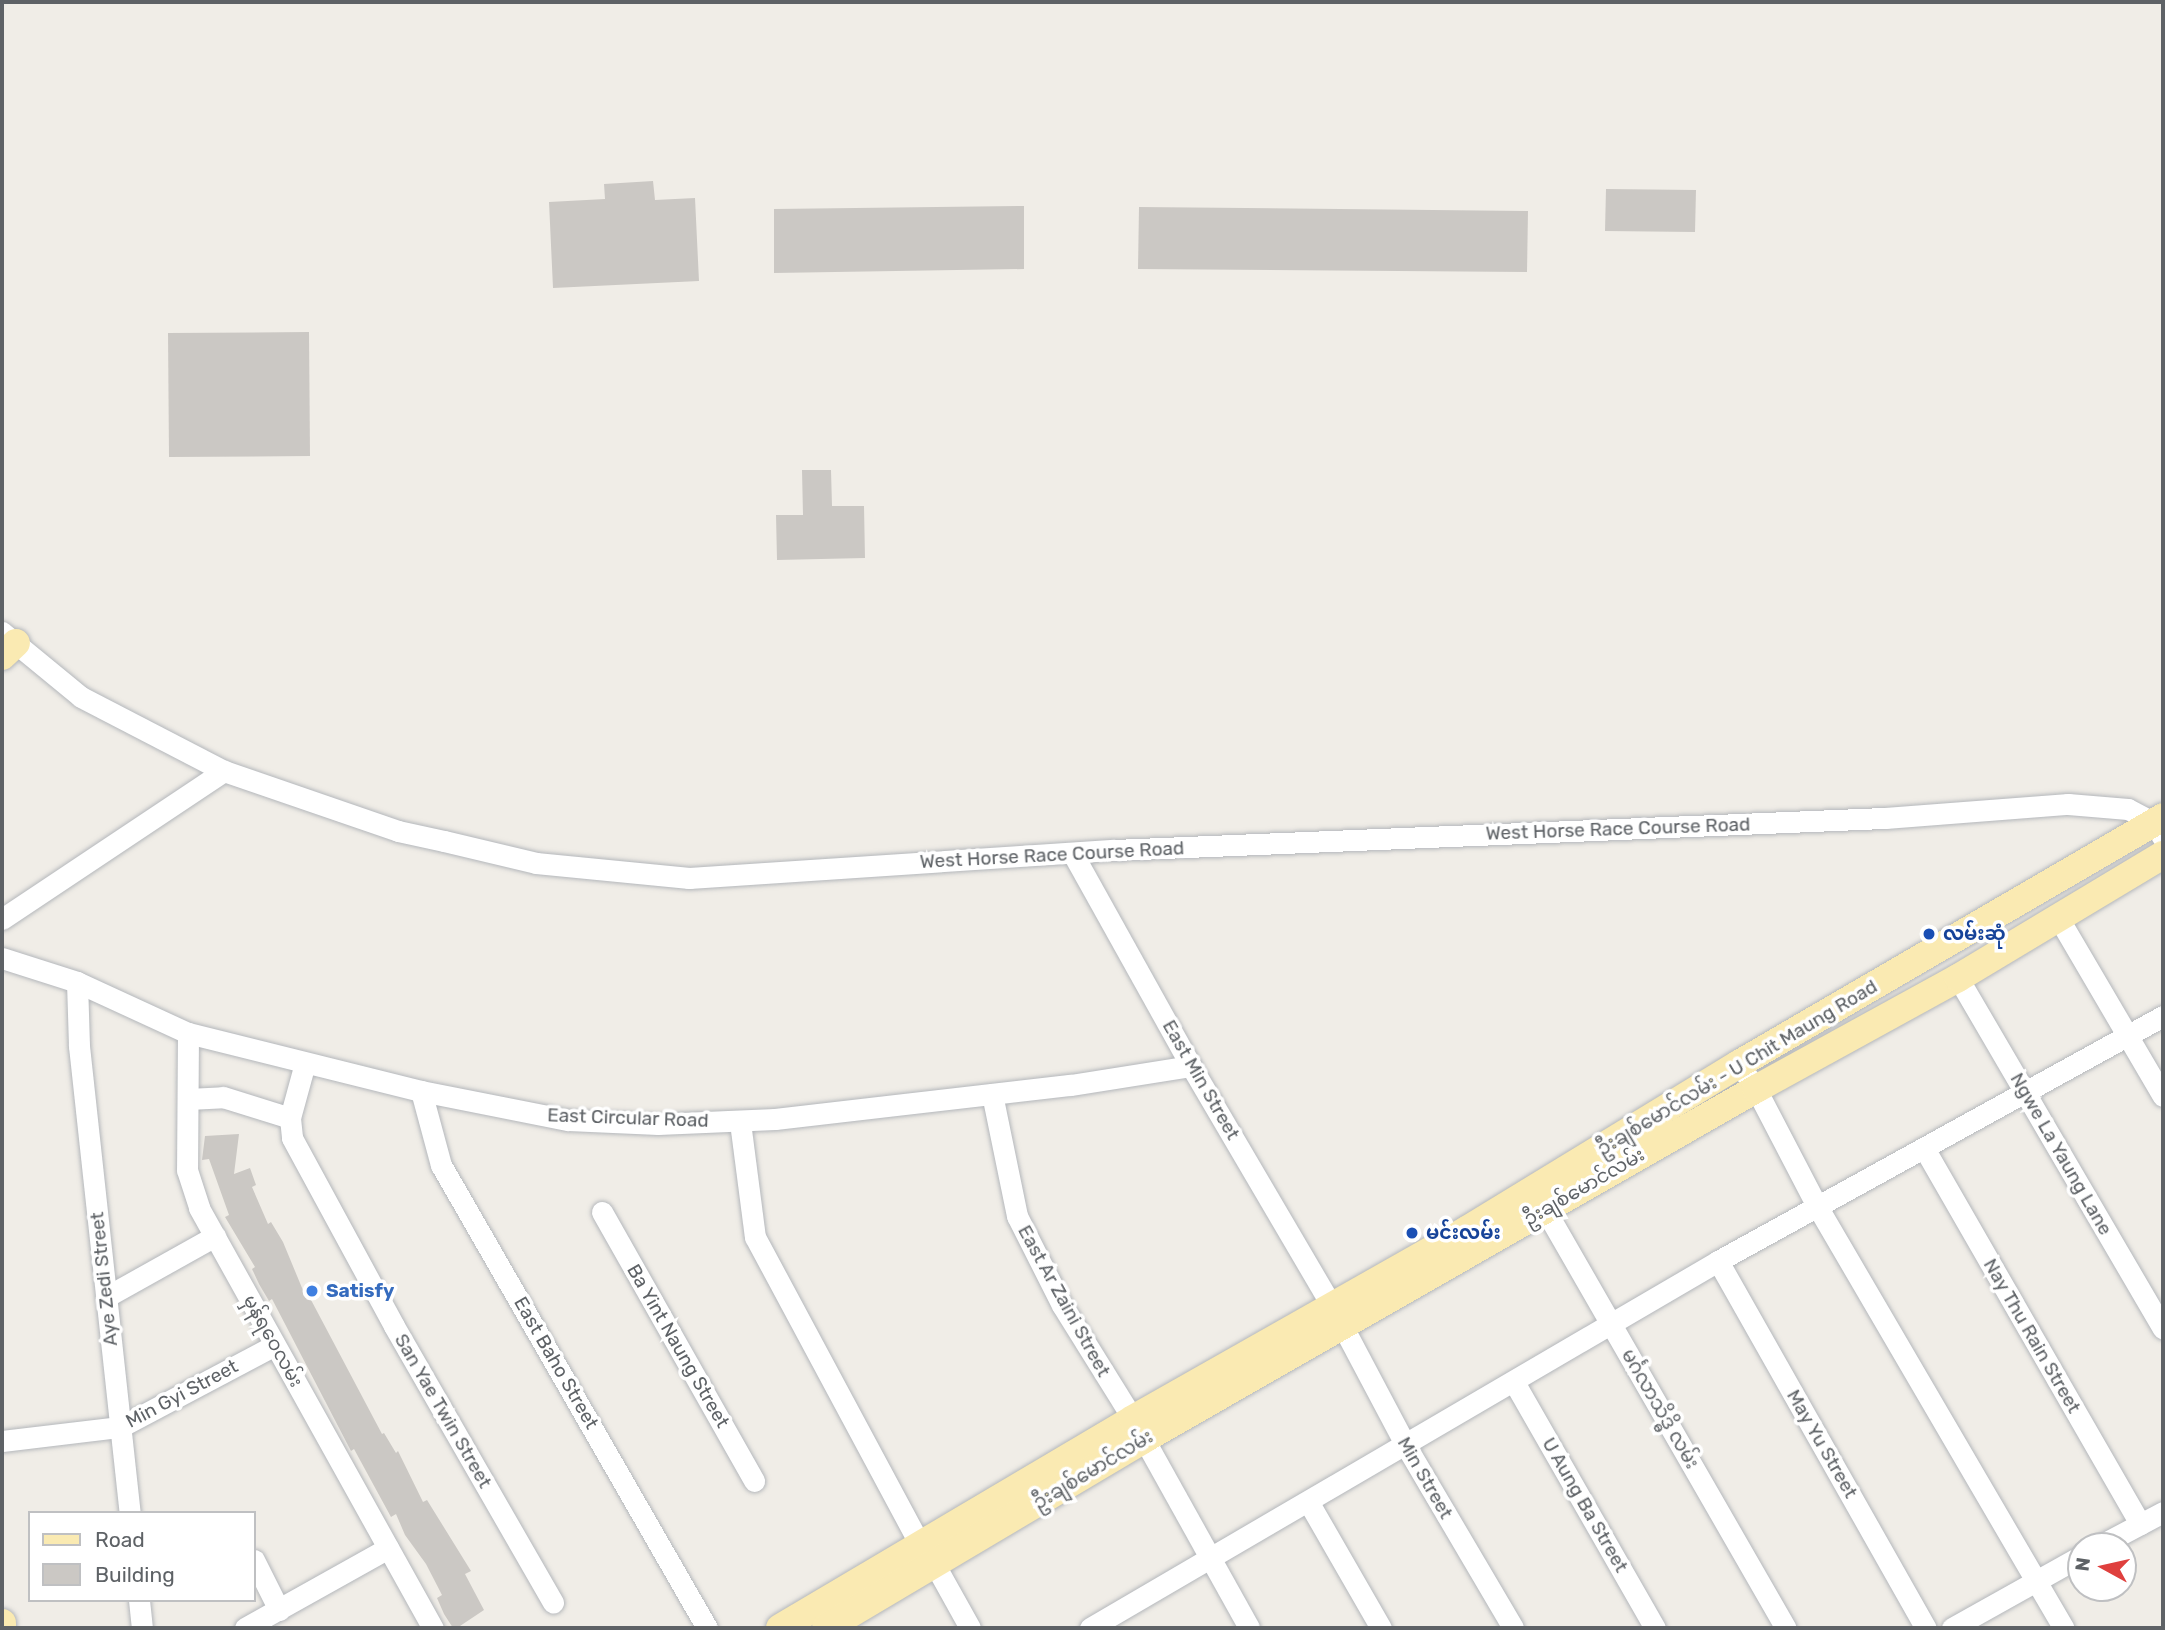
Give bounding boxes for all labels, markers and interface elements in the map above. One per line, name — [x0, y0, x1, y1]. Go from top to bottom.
street label: West Horse Race Course Road — [1485, 813, 1751, 845]
street label: West Horse Race Course Road — [919, 837, 1185, 873]
place label: လမ်းဆုံ — [1943, 923, 2006, 945]
marker: လမ်းဆုံ — [1921, 926, 1937, 942]
street label: ဦးချစ်မောင်လမ်း - U Chit Maung Road — [1593, 975, 1881, 1161]
street label: East Min Street — [1157, 1016, 1245, 1144]
street label: Ngwe La Yaung Lane — [2005, 1069, 2117, 1239]
street label: East Circular Road — [547, 1104, 709, 1132]
street label: ဦးချစ်မောင်လမ်း — [1519, 1143, 1649, 1231]
street label: Aye Zedi Street — [86, 1211, 122, 1347]
street label: East Ar Zaini Street — [1013, 1221, 1115, 1381]
place label: မင်းလမ်း — [1426, 1222, 1501, 1244]
marker: မင်းလမ်း — [1404, 1225, 1420, 1241]
street label: Nay Thu Rain Street — [1978, 1254, 2086, 1418]
street label: Ba Yint Naung Street — [622, 1260, 734, 1432]
place label: Satisfy — [326, 1280, 394, 1302]
marker: Satisfy — [304, 1283, 320, 1299]
street label: မှန်ရဝေလမ်း — [238, 1291, 308, 1391]
street label: East Baho Street — [509, 1293, 603, 1433]
street label: San Yae Twin Street — [389, 1329, 497, 1493]
street label: မင်္ဂလာသိဒ္ဓိ လမ်း — [1616, 1345, 1704, 1473]
street label: Min Gyi Street — [122, 1355, 242, 1433]
street label: May Yu Street — [1781, 1385, 1863, 1503]
street label: ဦးချစ်မောင်လမ်း — [1029, 1425, 1157, 1515]
street label: Min Street — [1392, 1433, 1458, 1523]
street label: U Aung Ba Street — [1537, 1433, 1633, 1577]
legend — [28, 1511, 256, 1602]
text: Road — [95, 1527, 145, 1552]
north arrow — [2067, 1532, 2137, 1602]
text: N — [2070, 1556, 2095, 1573]
text: Building — [95, 1562, 175, 1587]

